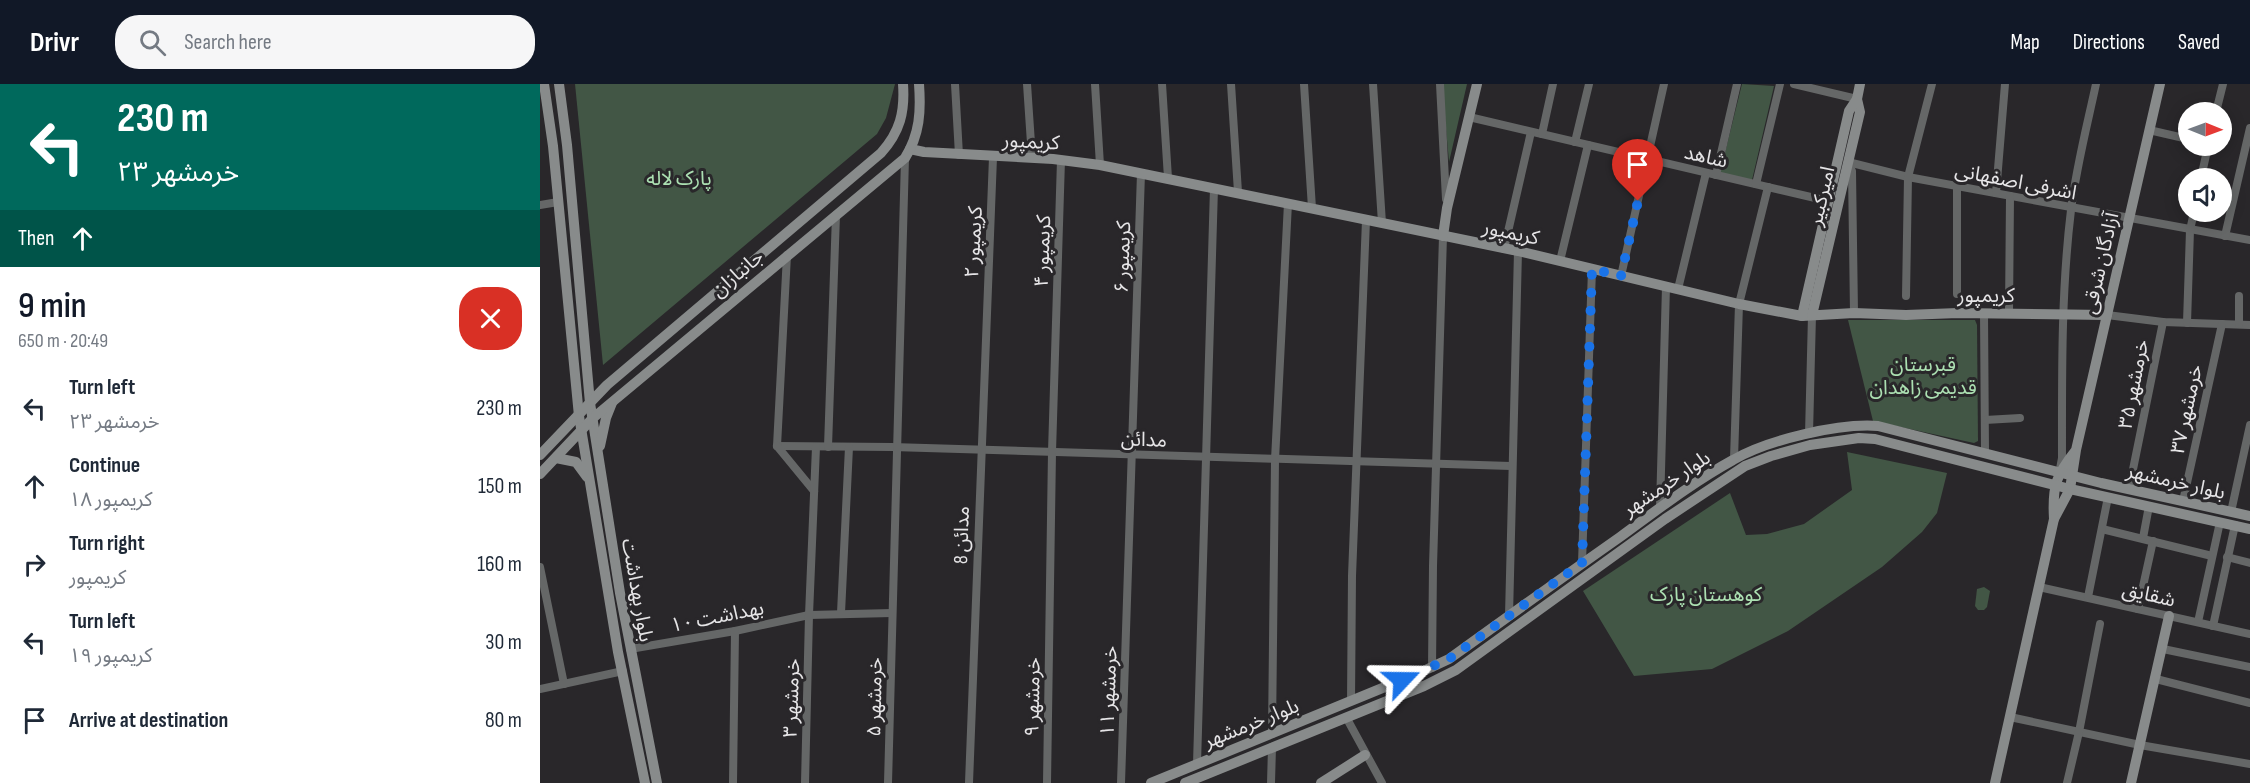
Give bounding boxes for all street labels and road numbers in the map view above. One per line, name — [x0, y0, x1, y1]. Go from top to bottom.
street label: کریمپور — [1001, 128, 1061, 156]
street label: شاهد — [1682, 140, 1730, 174]
street label: اشرفی اصفهانی — [1953, 158, 2079, 206]
street label: امیرکبیر — [1803, 164, 1840, 229]
street label: کریمپور ۲ — [960, 205, 988, 279]
street label: آزادگان شرقی — [2078, 209, 2125, 316]
street label: کریمپور ۴ — [1030, 214, 1056, 287]
street label: کریمپور — [1479, 215, 1542, 251]
street label: کریمپور ۶ — [1110, 220, 1136, 293]
street label: جانبازان — [707, 245, 769, 303]
street label: کریمپور — [1956, 284, 2015, 308]
street label: خرمشهر ۳۵ — [2114, 337, 2154, 431]
street label: خرمشهر ۳۷ — [2166, 362, 2208, 456]
street label: مدائن — [1121, 427, 1167, 453]
street label: بلوار خرمشهر — [1617, 446, 1715, 522]
street label: بلوار خرمشهر — [2123, 459, 2227, 505]
street label: مدائن 8 — [949, 506, 975, 564]
street label: بلوار بهداشت — [616, 537, 658, 644]
street label: شقایق — [2120, 577, 2178, 613]
street label: بهداشت ۱۰ — [669, 596, 766, 638]
street label: خرمشهر ۱۱ — [1095, 645, 1123, 737]
street label: خرمشهر ۵ — [862, 657, 888, 737]
street label: خرمشهر ۹ — [1020, 657, 1046, 737]
street label: خرمشهر ۳ — [779, 658, 805, 738]
street label: بلوار خرمشهر — [1199, 694, 1302, 754]

